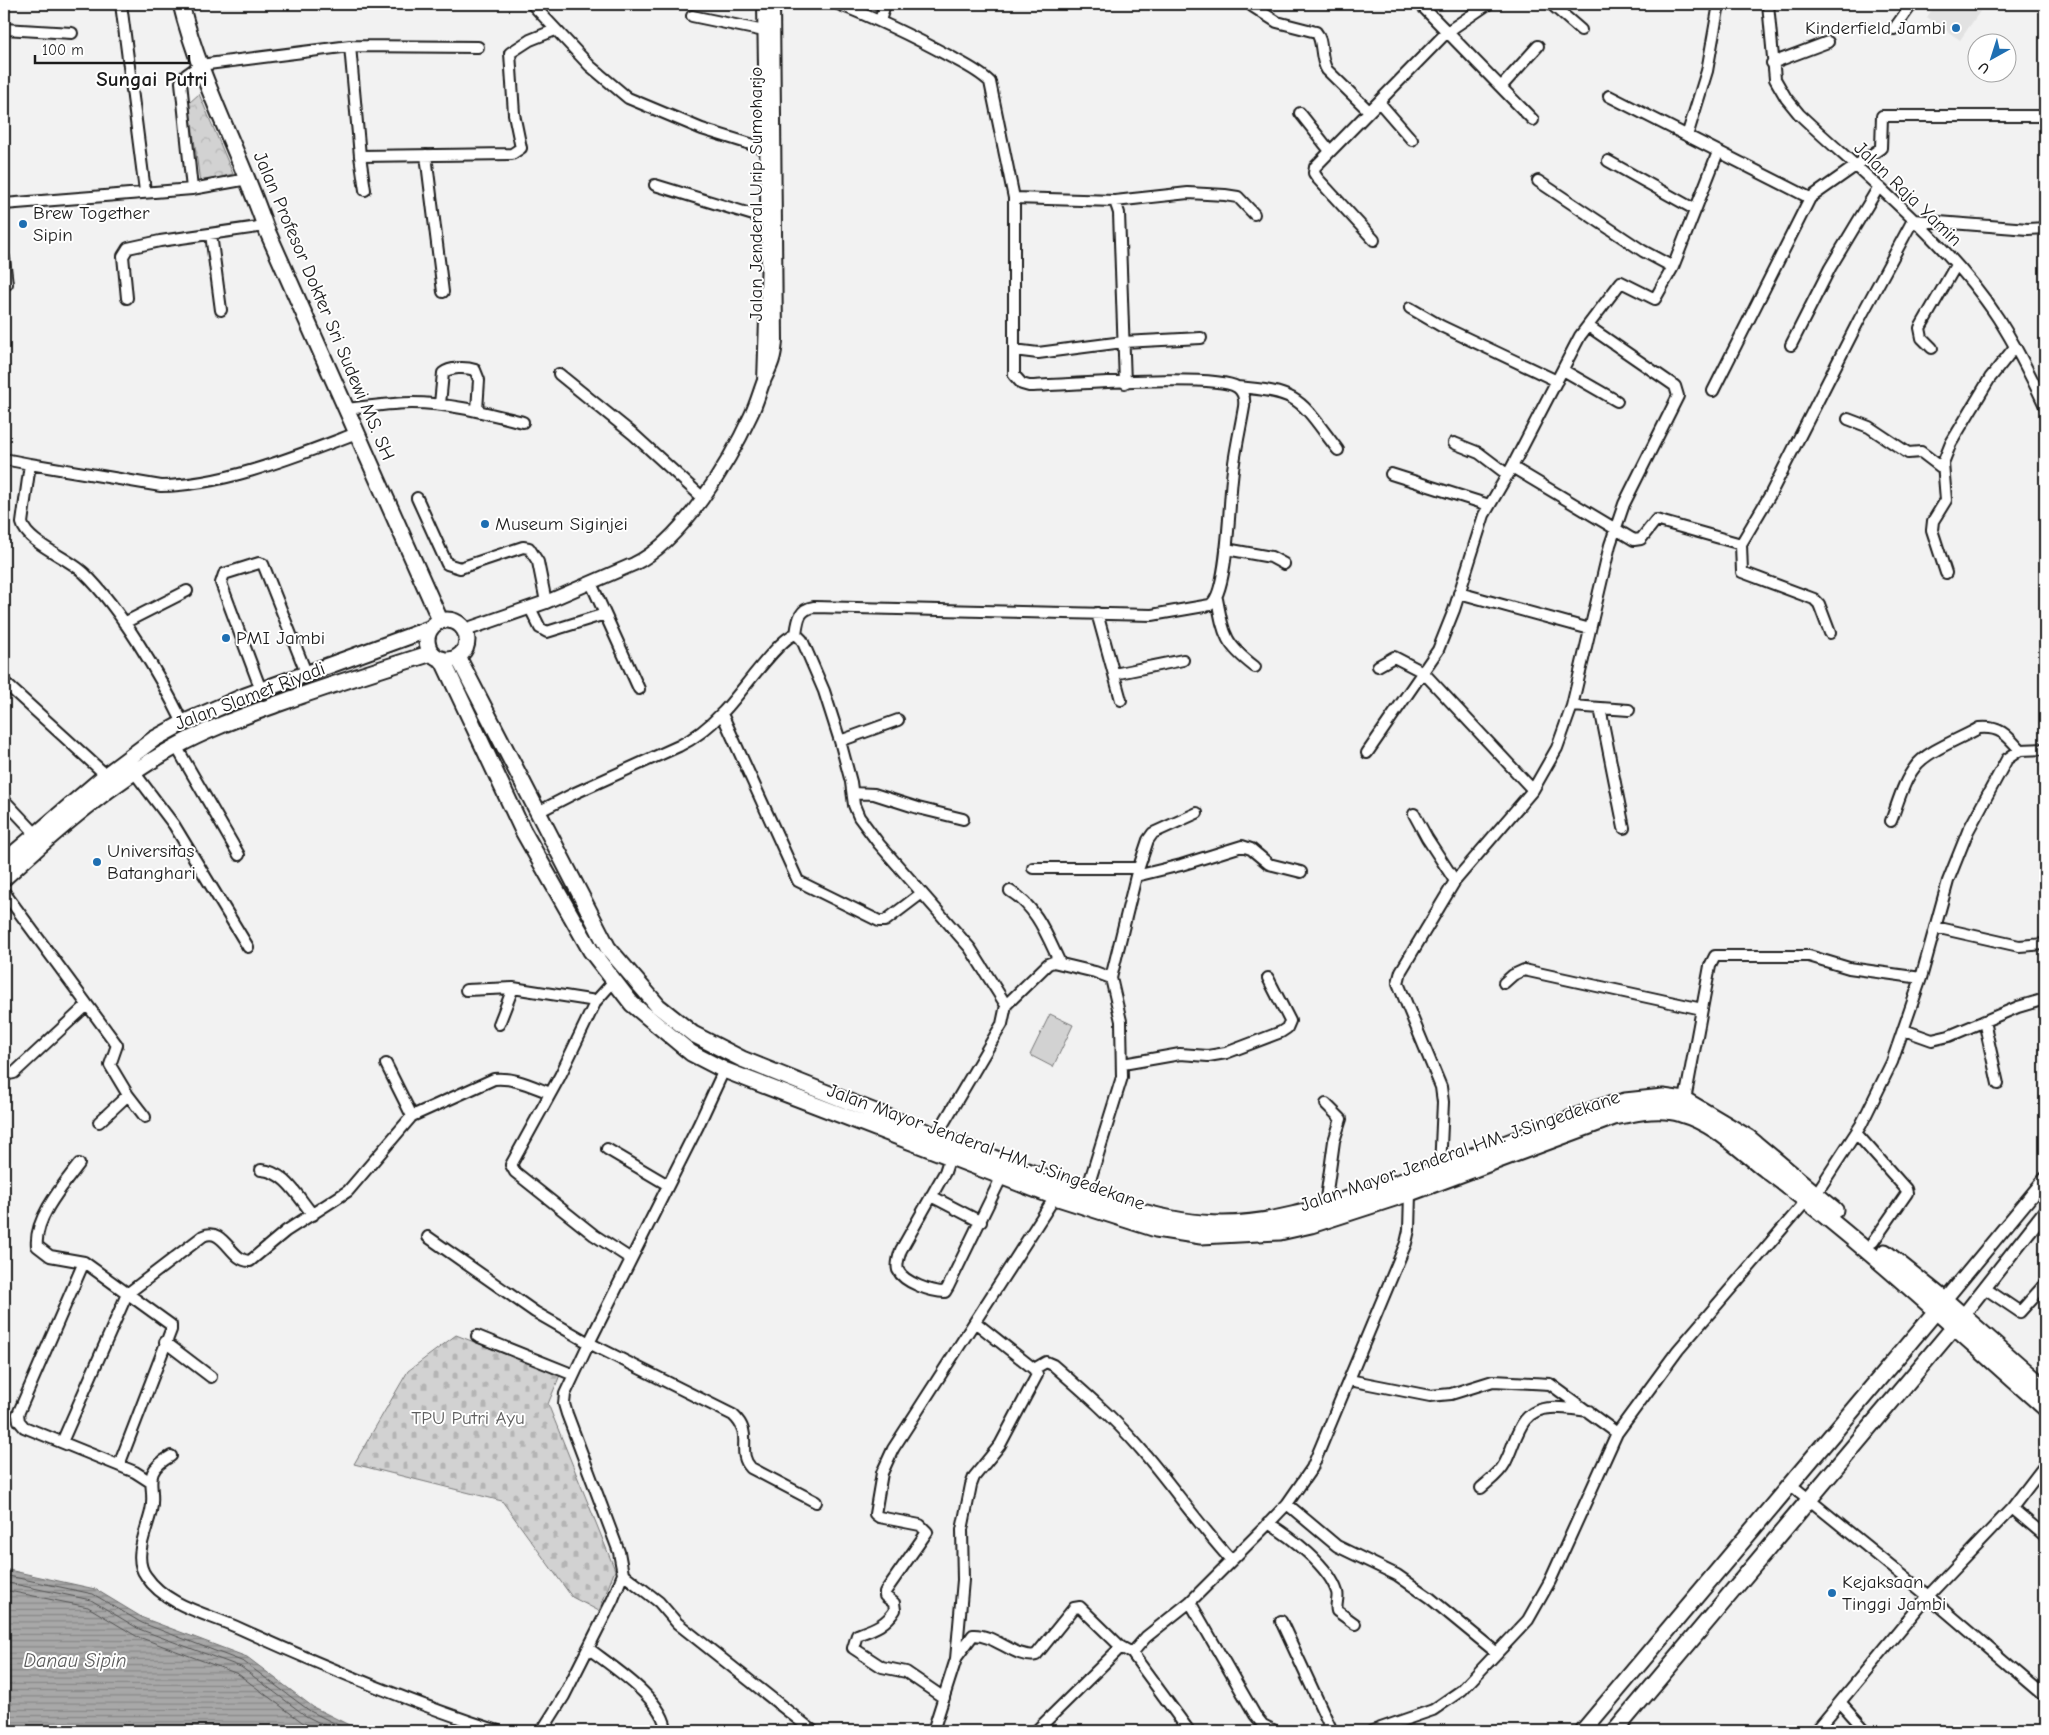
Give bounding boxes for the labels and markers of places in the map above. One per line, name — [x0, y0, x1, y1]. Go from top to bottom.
place label: Kinderfield Jambi — [1805, 17, 1946, 39]
marker: Kinderfield Jambi — [1950, 22, 1962, 34]
place label: Brew Together Sipin — [33, 202, 150, 246]
marker: Brew Together Sipin — [17, 218, 29, 230]
place label: Museum Siginjei — [495, 513, 628, 535]
marker: Museum Siginjei — [479, 518, 491, 530]
place label: PMI Jambi — [236, 627, 325, 649]
marker: PMI Jambi — [220, 632, 232, 644]
place label: Universitas Batanghari — [107, 840, 196, 884]
marker: Universitas Batanghari — [91, 856, 103, 868]
place label: Kejaksaan Tinggi Jambi — [1842, 1571, 1946, 1615]
marker: Kejaksaan Tinggi Jambi — [1826, 1587, 1838, 1599]

